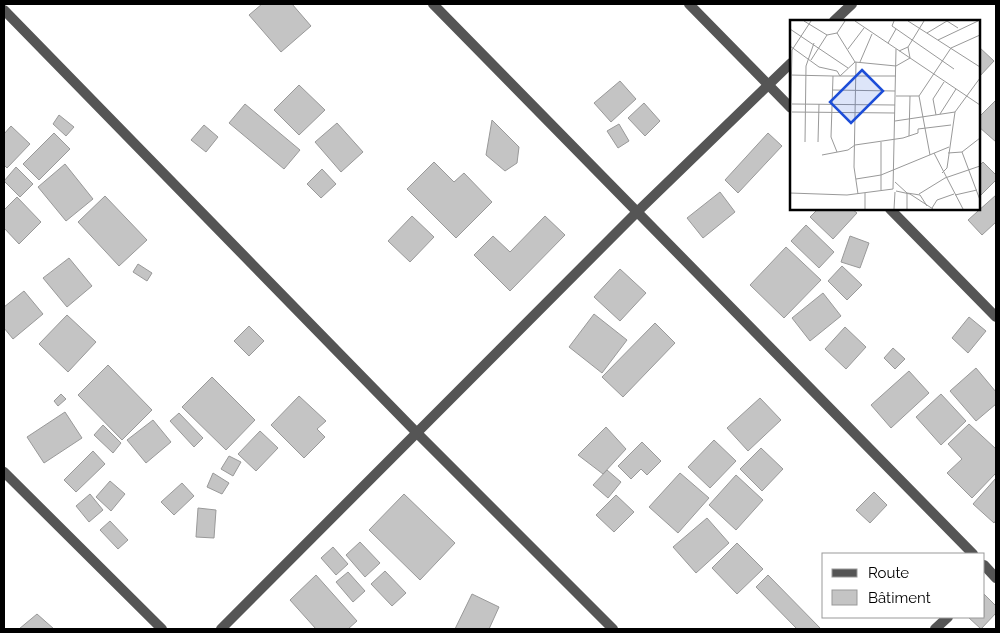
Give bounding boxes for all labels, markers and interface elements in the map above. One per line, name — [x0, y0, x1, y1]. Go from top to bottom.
inset map — [790, 20, 980, 210]
legend — [822, 553, 985, 618]
text: Route — [868, 564, 909, 582]
text: Bâtiment — [868, 589, 931, 607]

